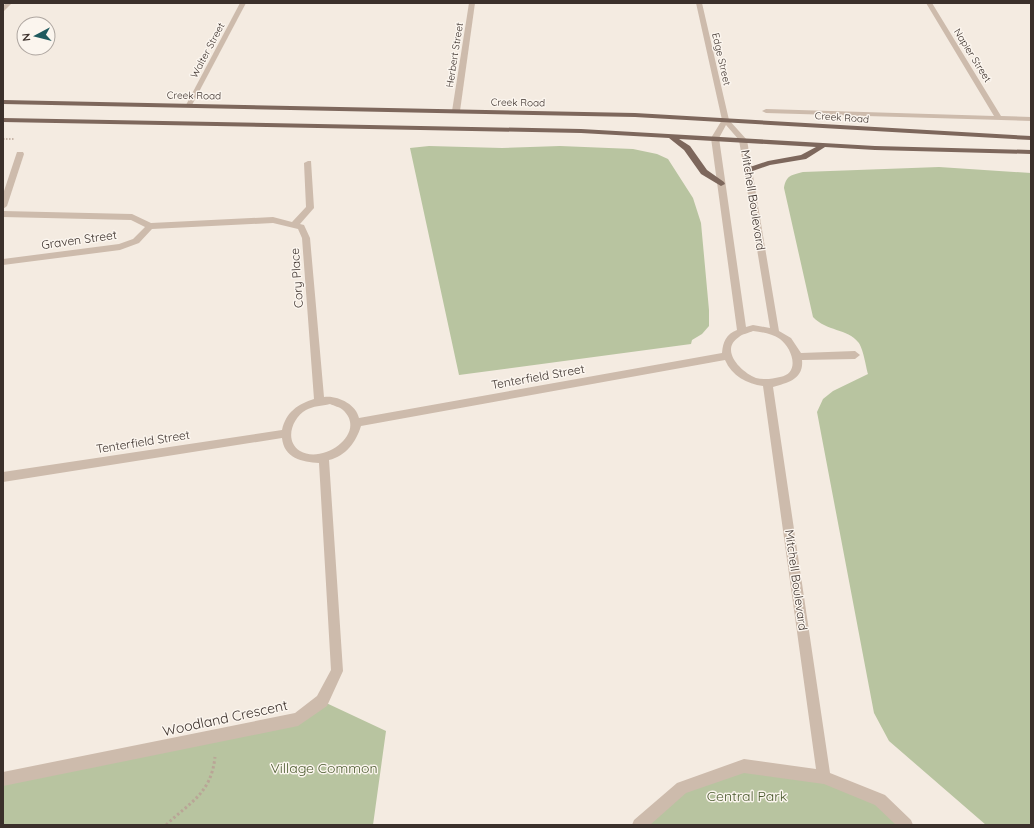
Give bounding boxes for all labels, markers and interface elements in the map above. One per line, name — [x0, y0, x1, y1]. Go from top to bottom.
north arrow — [16, 16, 56, 56]
street label: Walter Street — [187, 20, 228, 80]
street label: Herbert Street — [443, 21, 466, 89]
street label: Napier Street — [951, 26, 995, 85]
text: N — [19, 32, 34, 42]
street label: Edge Street — [709, 32, 734, 87]
street label: Creek Road — [167, 89, 221, 102]
street label: Creek Road — [491, 96, 545, 109]
street label: Creek Road — [814, 109, 870, 126]
street label: Mitchell Boulevard — [738, 149, 769, 251]
street label: Graven Street — [40, 227, 118, 252]
street label: Cory Place — [287, 247, 306, 308]
street label: Tenterfield Street — [490, 361, 586, 392]
street label: Tenterfield Street — [95, 427, 191, 456]
street label: Mitchell Boulevard — [782, 529, 811, 631]
street label: Woodland Crescent — [161, 696, 289, 740]
park label: Village Common — [270, 759, 378, 777]
park label: Central Park — [707, 787, 787, 805]

